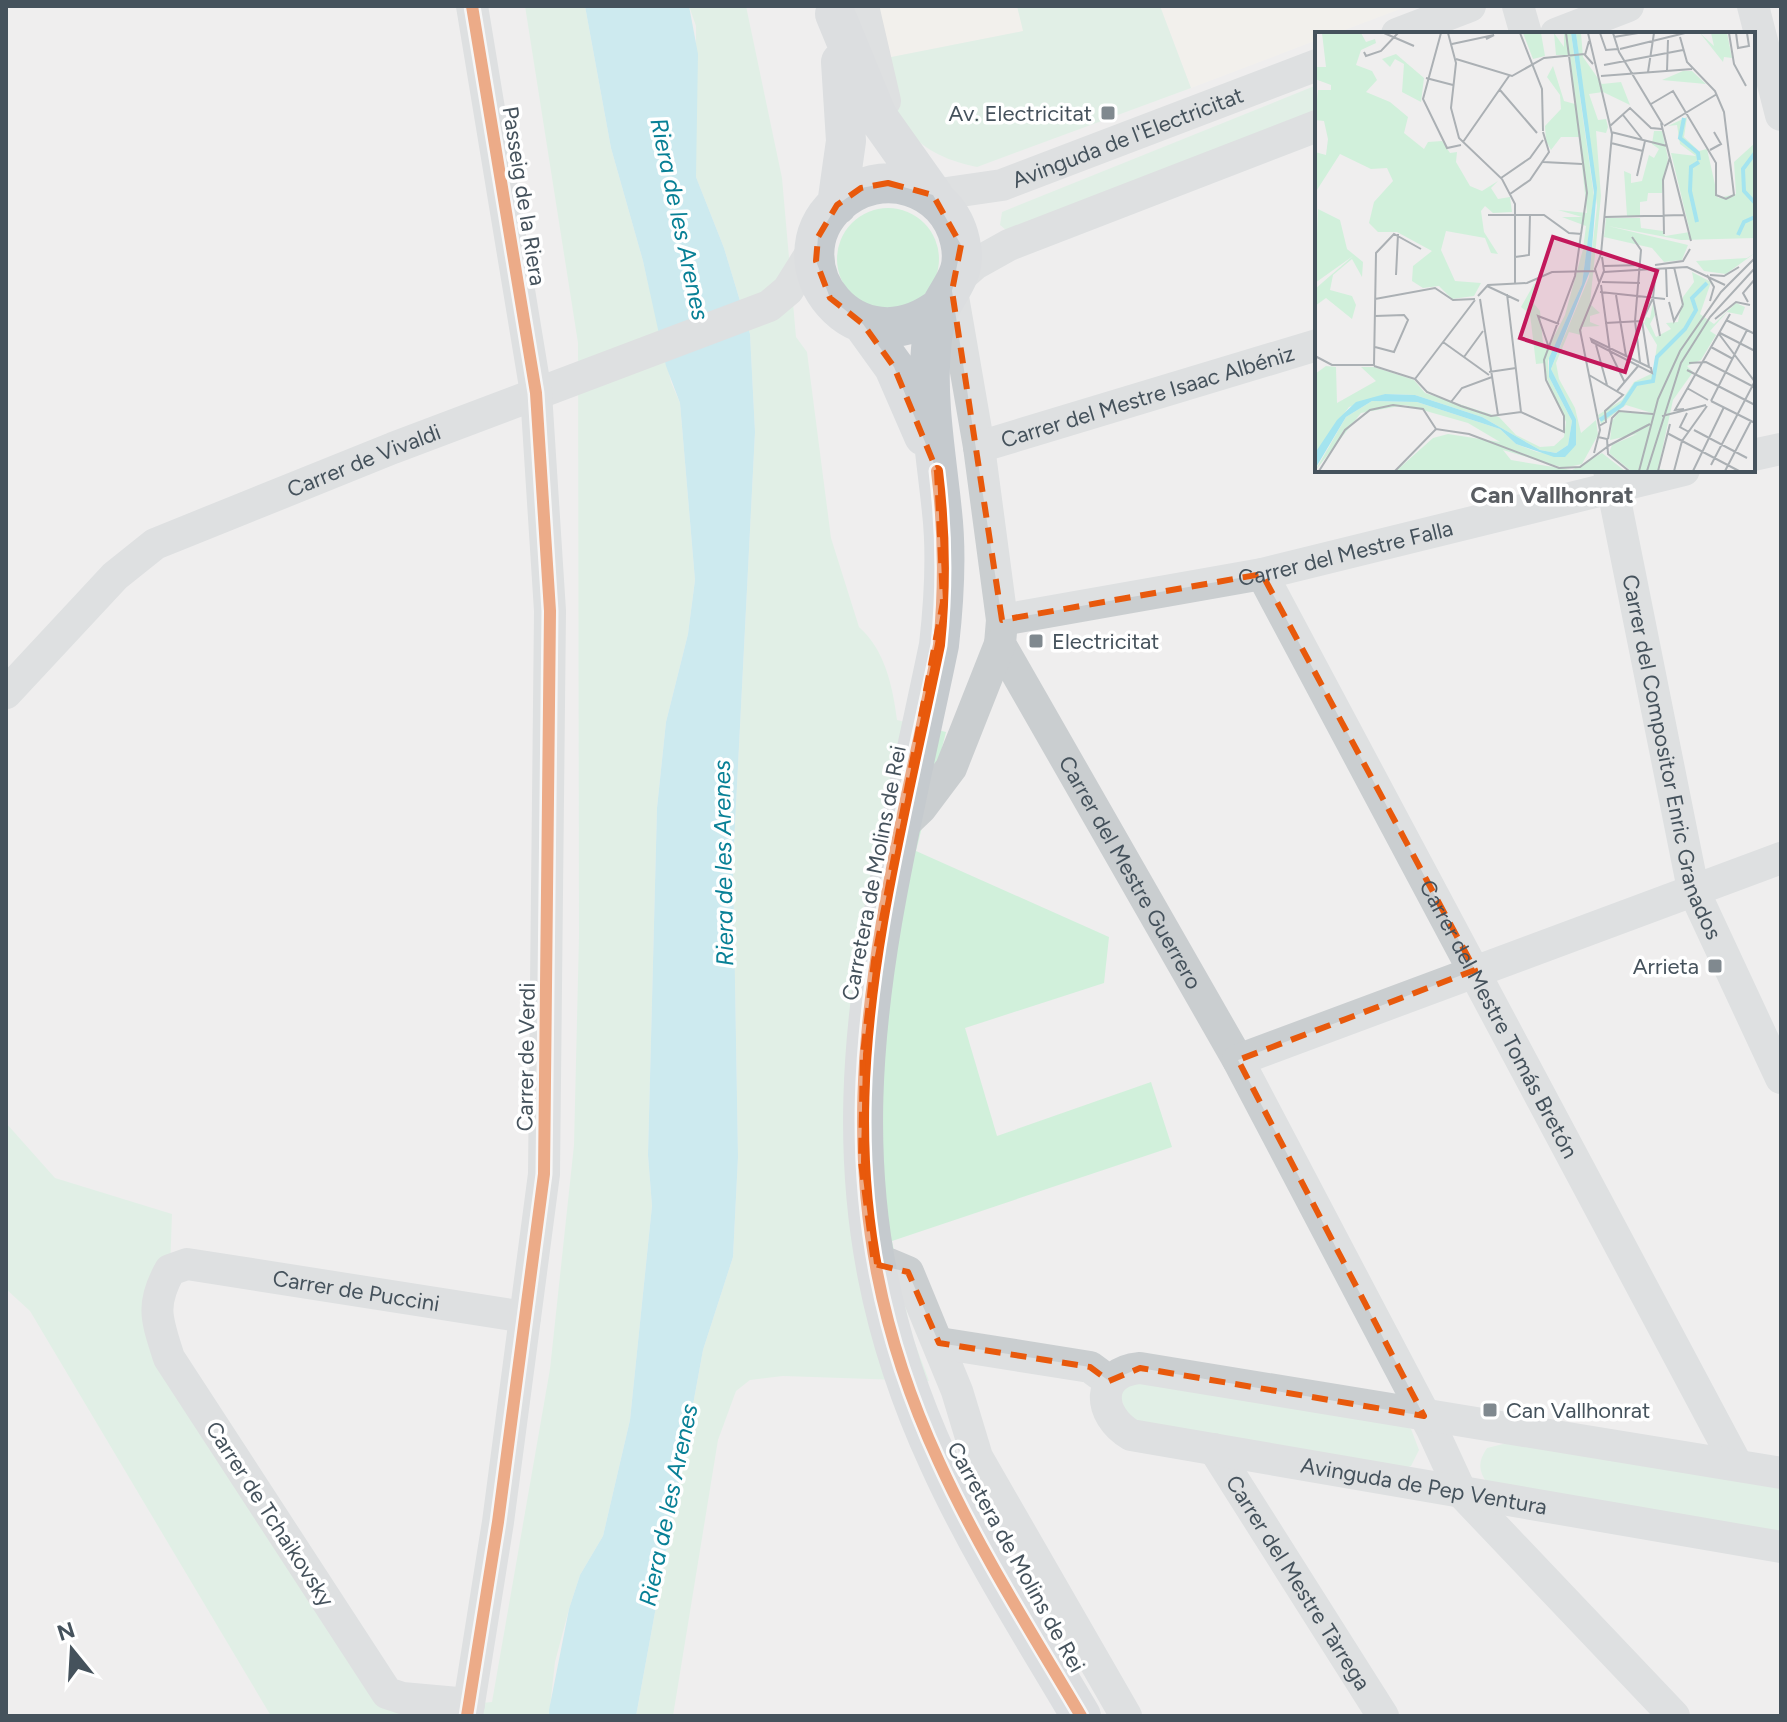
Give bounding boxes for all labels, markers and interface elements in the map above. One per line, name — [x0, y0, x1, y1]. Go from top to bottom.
inset map — [1315, 32, 1755, 472]
street label: Avinguda de l'Electricitat — [1008, 81, 1247, 193]
place label: Av. Electricitat — [948, 100, 1092, 127]
street label: Passeig de la Riera — [497, 104, 551, 288]
marker: Av. Electricitat — [1099, 104, 1117, 122]
water label: Riera de les Arenes — [644, 115, 716, 323]
street label: Carrer del Mestre Isaac Albéniz — [998, 339, 1297, 453]
street label: Carrer de Vivaldi — [283, 418, 444, 503]
district label: Can Vallhonrat — [1470, 480, 1634, 509]
street label: Carrer del Mestre Falla — [1236, 514, 1456, 591]
street label: Carrer del Compositor Enric Granados — [1617, 572, 1728, 944]
place label: Electricitat — [1052, 628, 1159, 655]
marker: Electricitat — [1027, 632, 1045, 650]
street label: Carretera de Molins de Rei — [836, 743, 912, 1003]
street label: Carrer del Mestre Guerrero — [1053, 751, 1208, 994]
water label: Riera de les Arenes — [707, 760, 739, 966]
street label: Carrer del Mestre Tomás Bretón — [1414, 875, 1584, 1163]
place label: Arrieta — [1633, 953, 1699, 980]
marker: Arrieta — [1706, 957, 1724, 975]
street label: Carrer de Verdi — [511, 982, 541, 1132]
street label: Carrer de Puccini — [271, 1264, 442, 1317]
place label: Can Vallhonrat — [1506, 1397, 1650, 1424]
water label: Riera de les Arenes — [632, 1401, 704, 1609]
marker: Can Vallhonrat — [1481, 1401, 1499, 1419]
street label: Carrer de Tchaikovsky — [200, 1416, 340, 1612]
street label: Carretera de Molins de Rei — [941, 1437, 1091, 1677]
street label: Avinguda de Pep Ventura — [1299, 1451, 1549, 1520]
street label: Carrer del Mestre Tàrrega — [1220, 1470, 1377, 1695]
north arrow — [32, 1610, 112, 1690]
text: N — [54, 1616, 78, 1647]

